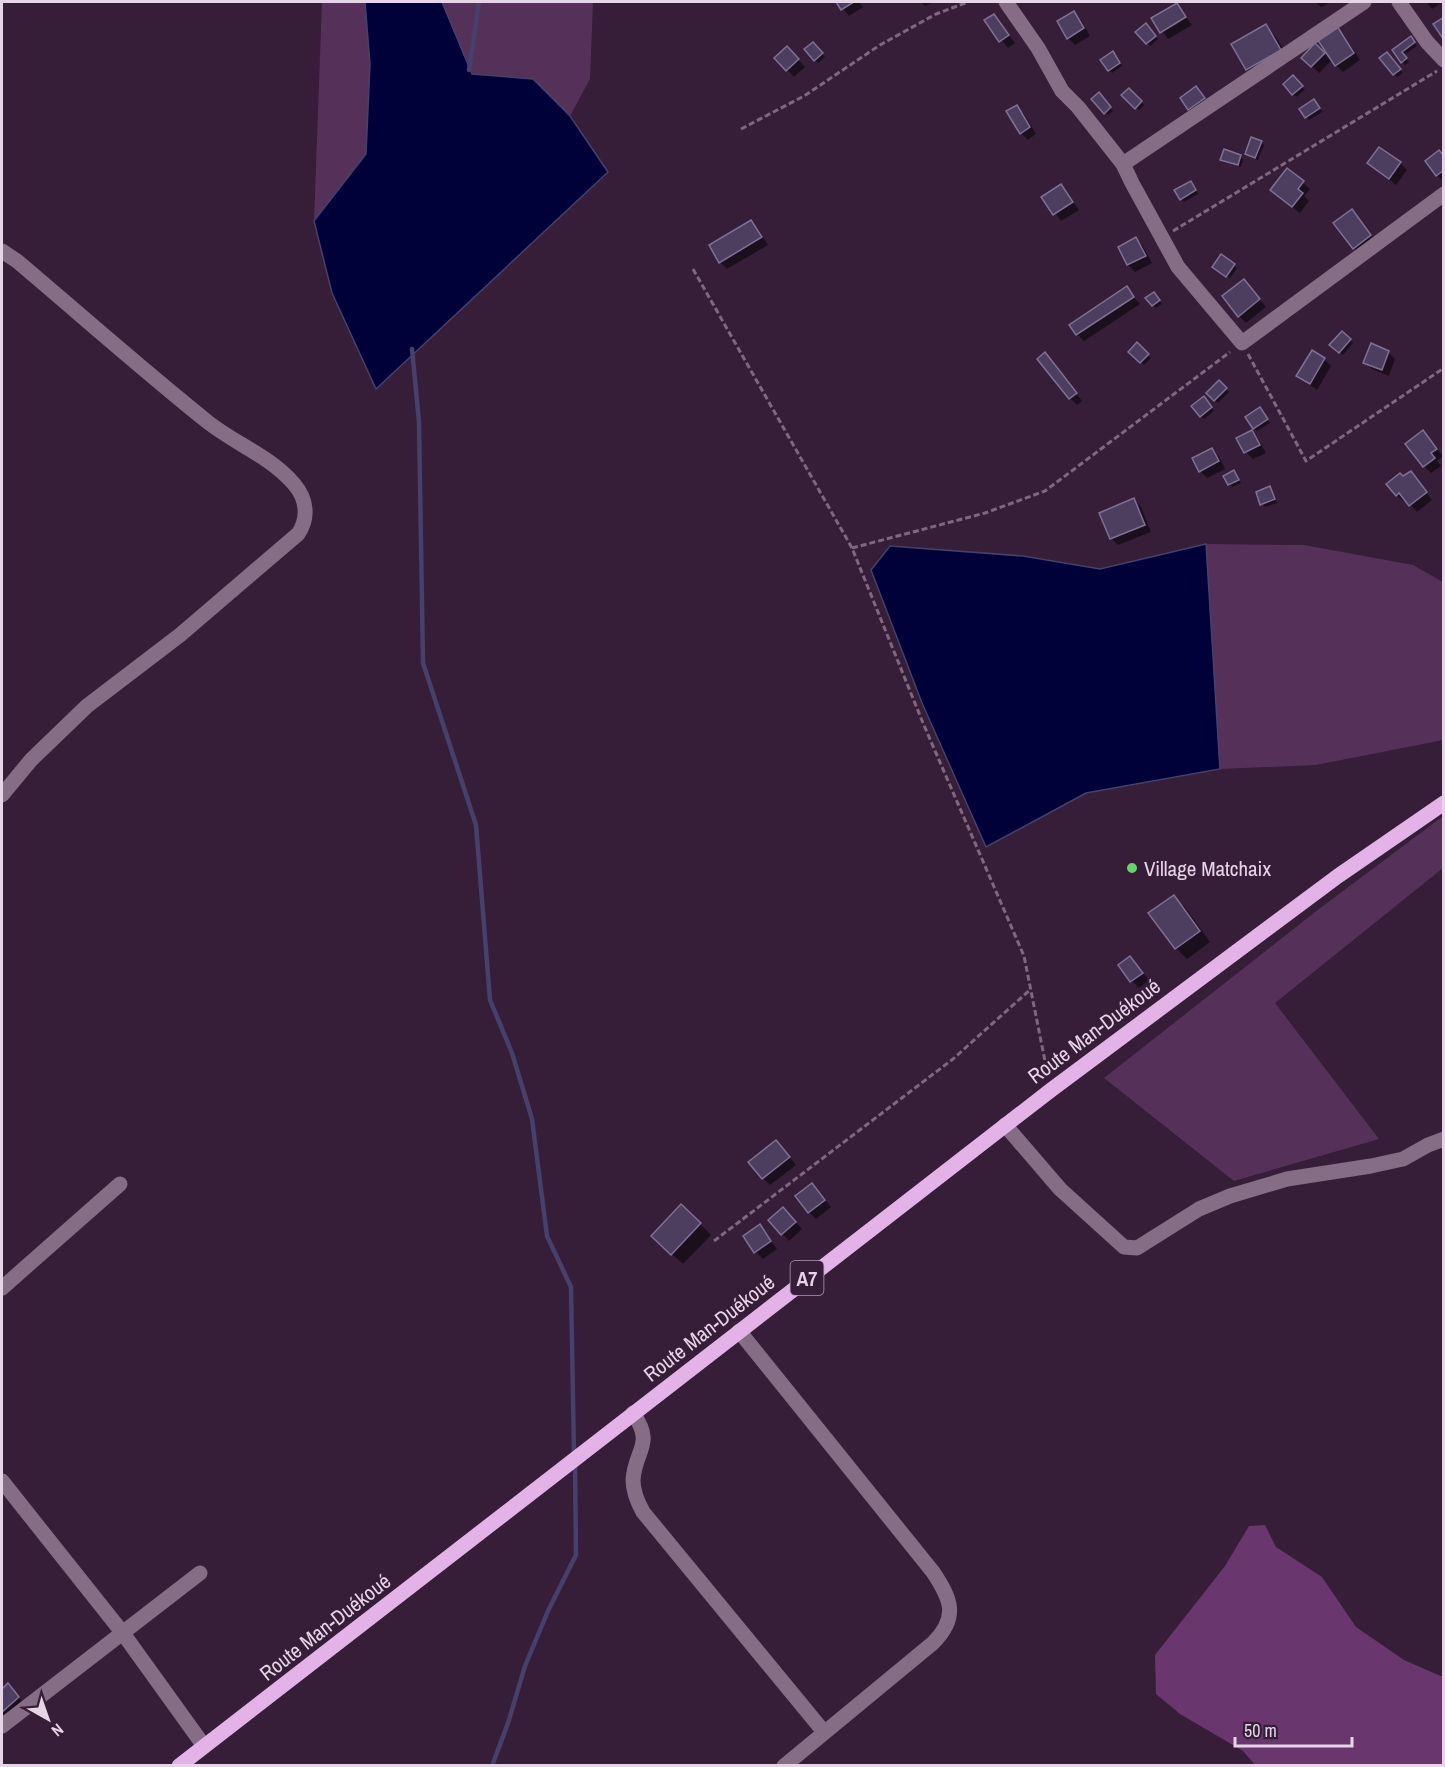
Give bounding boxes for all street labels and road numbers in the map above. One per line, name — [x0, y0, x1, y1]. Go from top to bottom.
street label: Route Man-Duékoué — [1022, 972, 1166, 1090]
road number: A7 — [790, 1261, 824, 1295]
street label: Route Man-Duékoué — [637, 1268, 781, 1388]
street label: Route Man-Duékoué — [253, 1567, 397, 1687]

